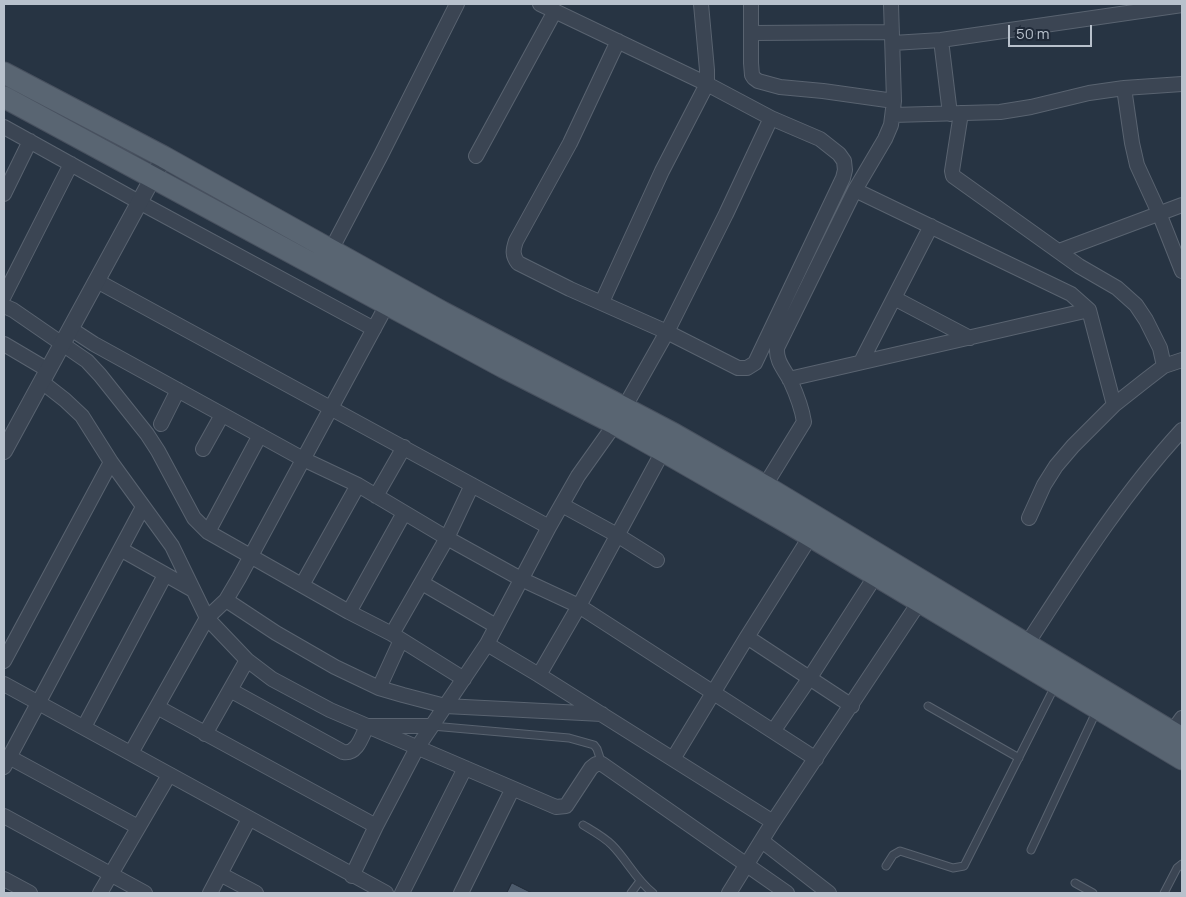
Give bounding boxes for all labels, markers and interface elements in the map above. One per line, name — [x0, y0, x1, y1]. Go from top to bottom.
scale bar — [1011, 15, 1095, 47]
text: 50 m — [1016, 23, 1050, 44]

